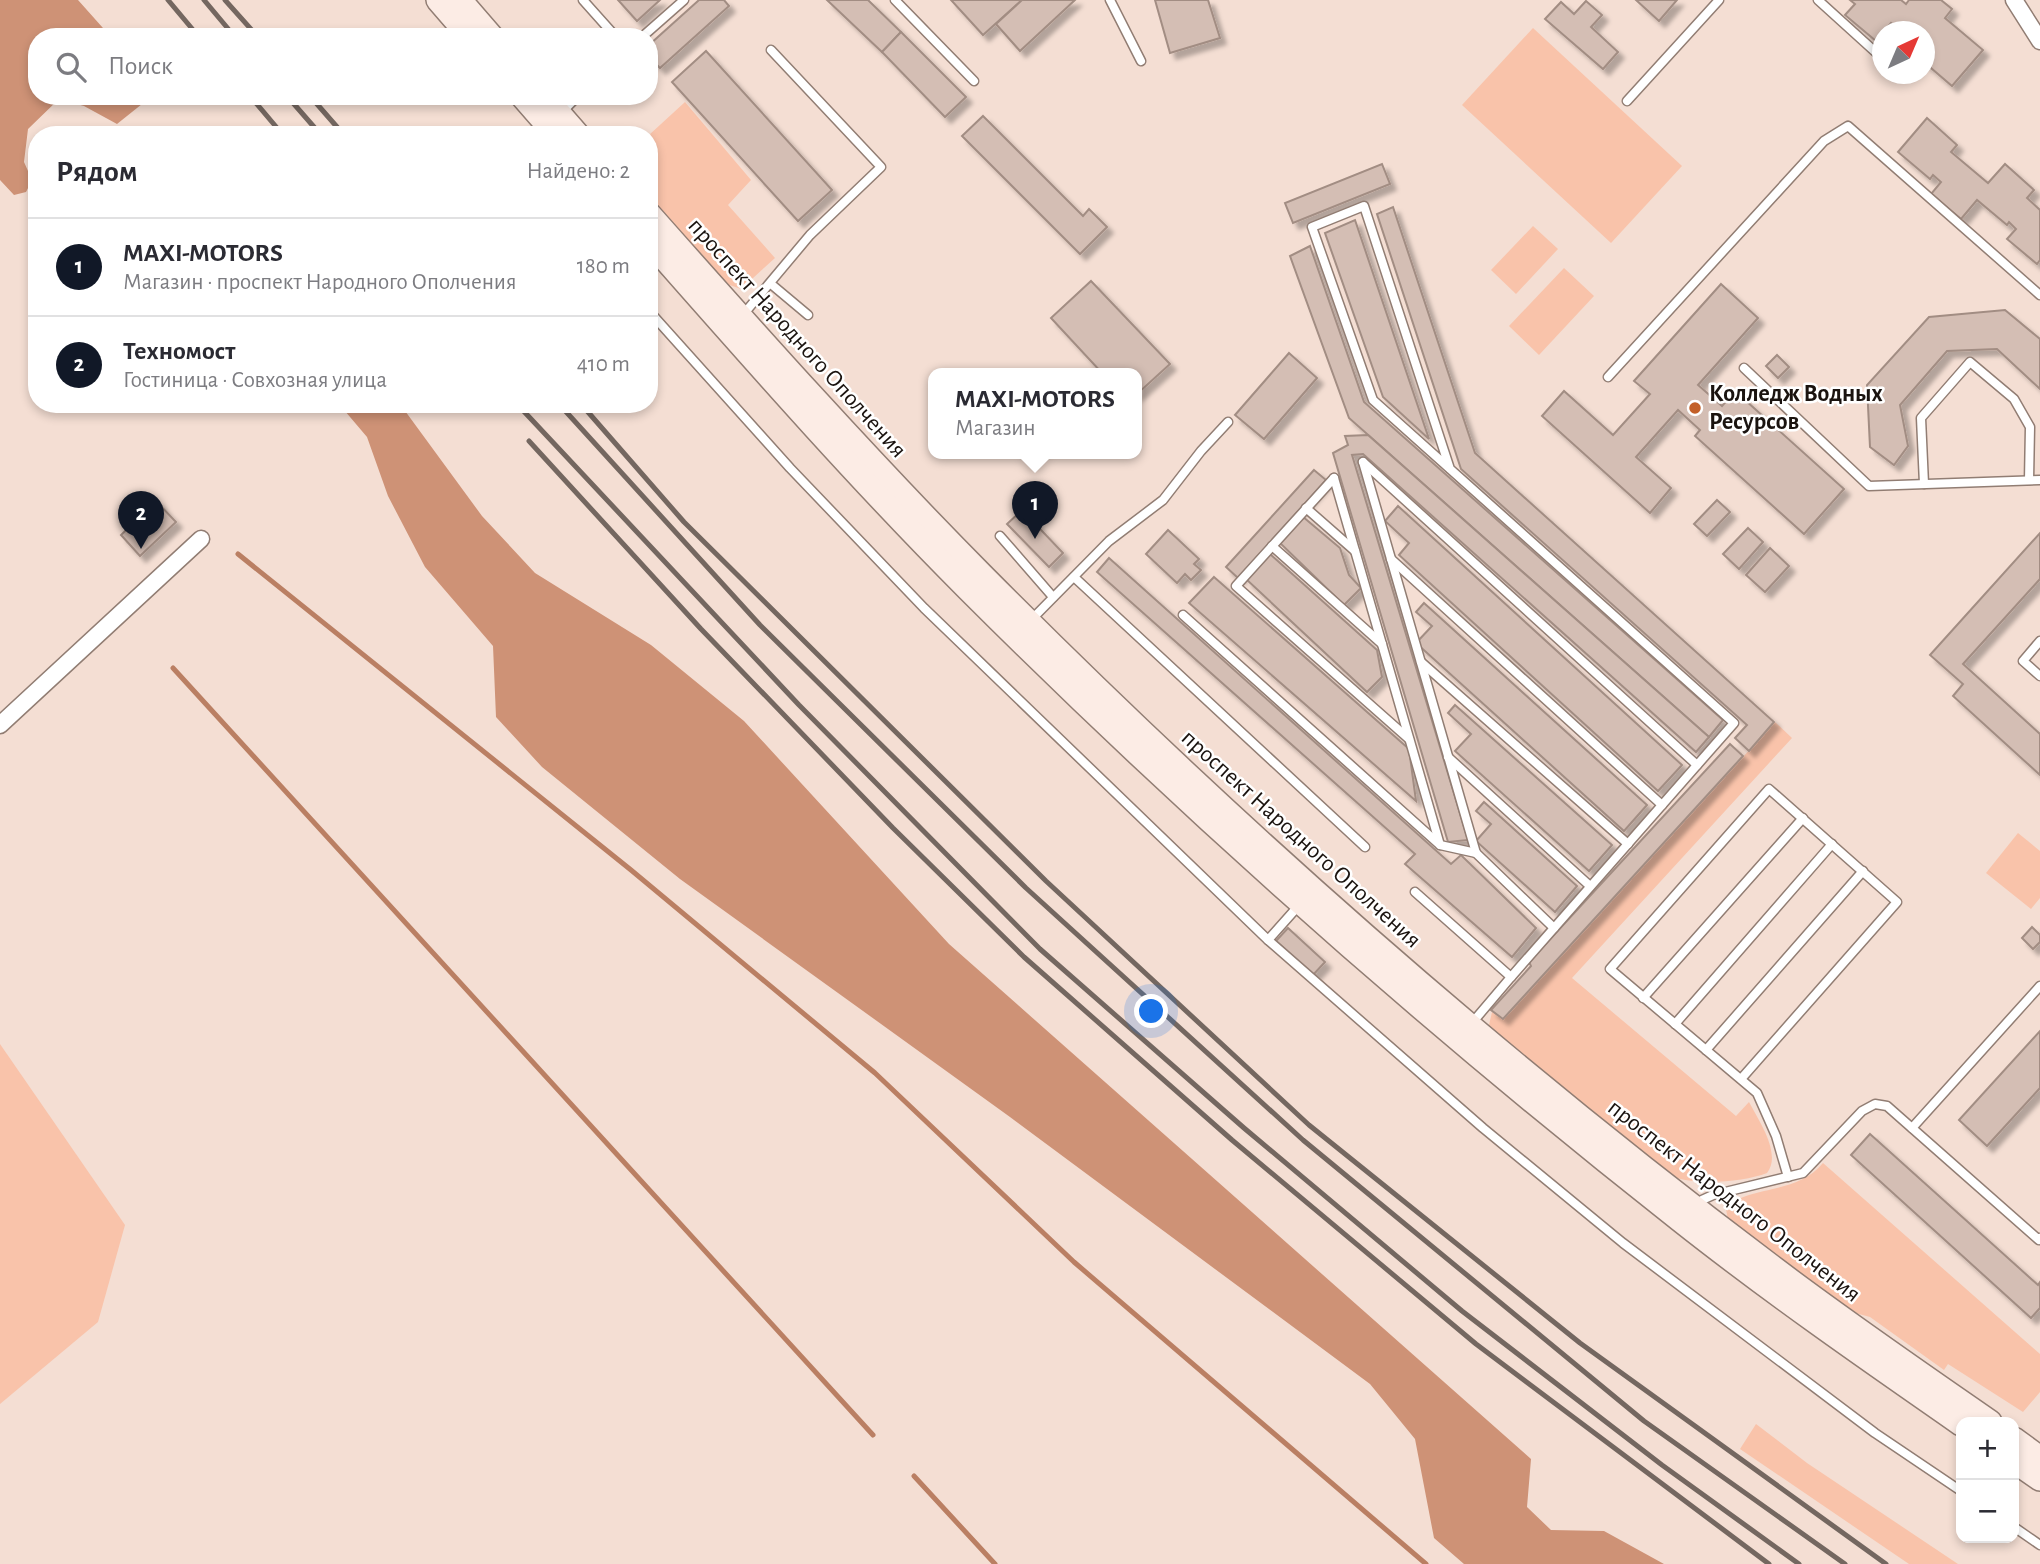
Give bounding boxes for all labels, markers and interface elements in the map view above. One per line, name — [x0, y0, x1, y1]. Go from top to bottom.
north arrow — [1872, 21, 1935, 84]
search box — [28, 28, 658, 105]
icon: search — [52, 48, 90, 86]
text: Поиск — [108, 53, 173, 79]
text: Рядом — [56, 157, 138, 187]
text: Найдено: 2 — [527, 160, 630, 183]
street label: проспект Народного Ополчения — [683, 214, 911, 462]
text: MAXI-MOTORS — [123, 240, 283, 266]
text: 1 — [75, 255, 83, 278]
text: 180 m — [577, 255, 630, 278]
text: Магазин · проспект Народного Ополчения — [123, 271, 516, 294]
text: Техномост — [123, 338, 235, 364]
text: 2 — [74, 353, 84, 376]
text: 410 m — [577, 353, 630, 376]
popup — [928, 368, 1142, 459]
text: Гостиница · Совхозная улица — [123, 369, 387, 392]
place label: Колледж Водных Ресурсов — [1709, 382, 1883, 434]
text: MAXI-MOTORS — [955, 386, 1115, 412]
marker: Колледж Водных Ресурсов — [1687, 400, 1703, 416]
text: Магазин — [955, 417, 1036, 440]
pin: 1 — [1012, 481, 1058, 539]
pin: 2 — [118, 491, 164, 549]
street label: проспект Народного Ополчения — [1177, 725, 1425, 953]
your location — [1134, 994, 1168, 1028]
street label: проспект Народного Ополчения — [1603, 1095, 1865, 1307]
map controls — [1956, 1417, 2019, 1543]
button: + — [1956, 1417, 2019, 1480]
button: − — [1956, 1480, 2019, 1543]

